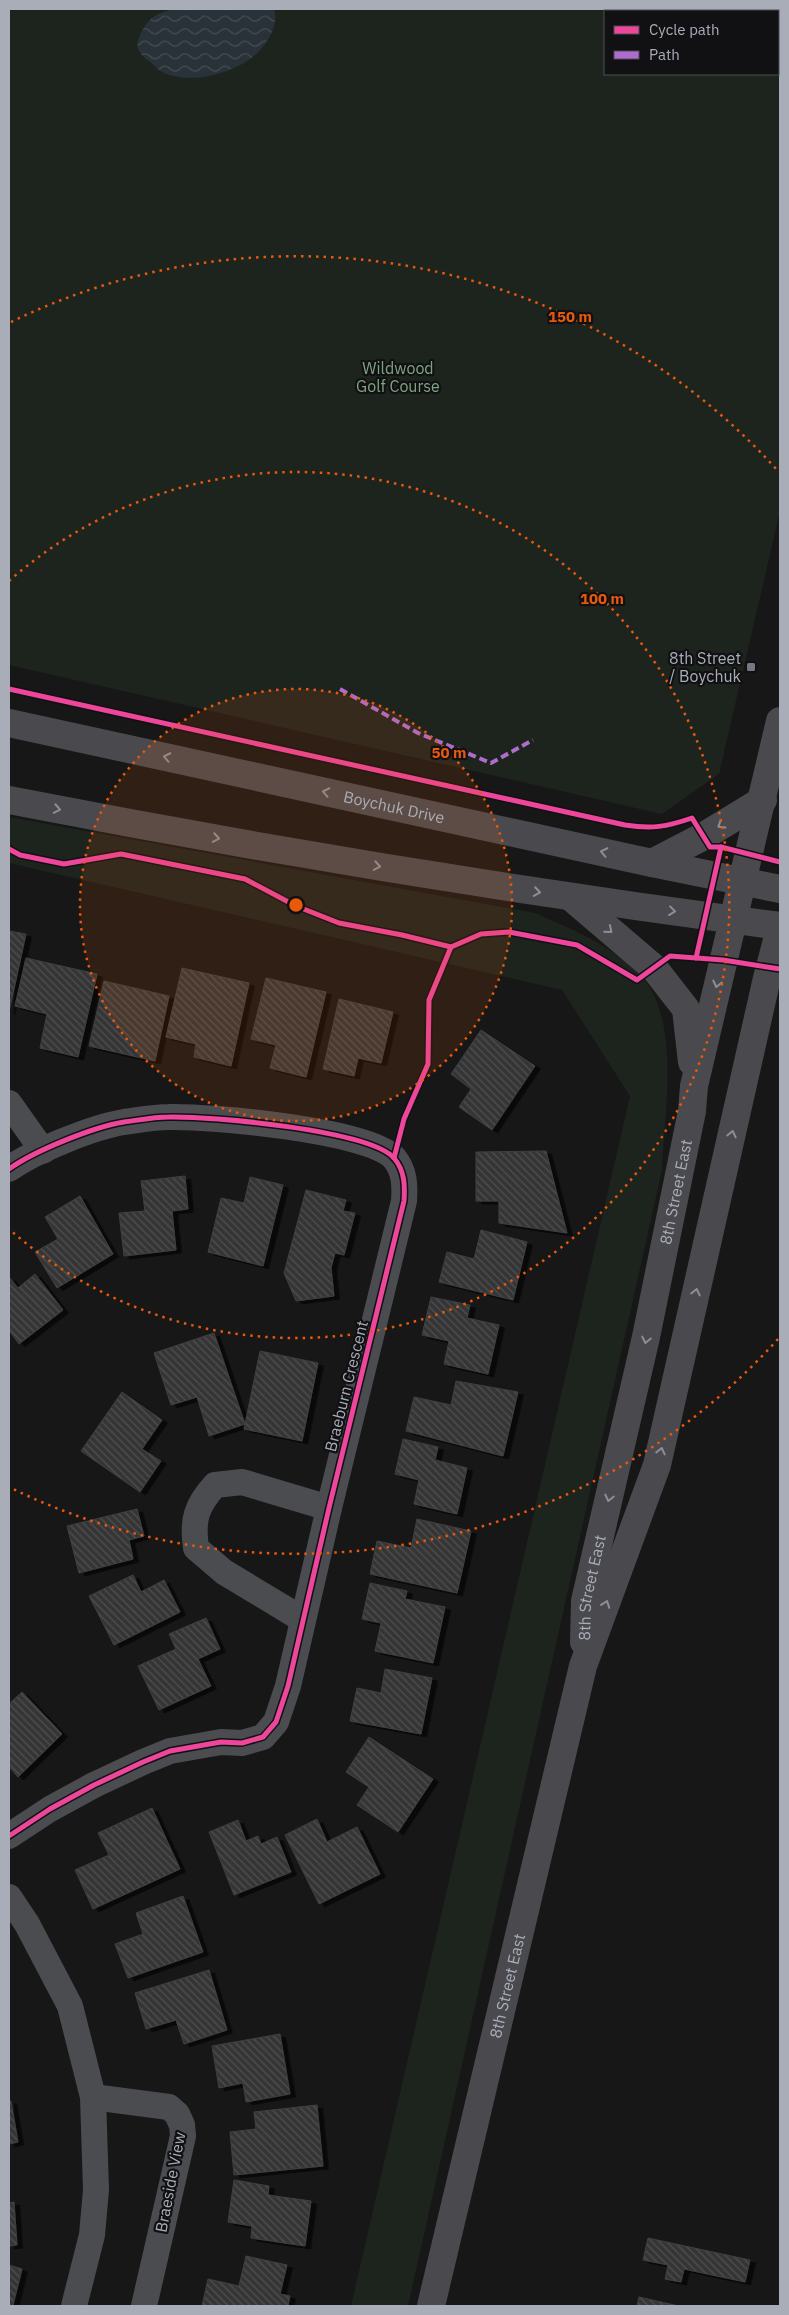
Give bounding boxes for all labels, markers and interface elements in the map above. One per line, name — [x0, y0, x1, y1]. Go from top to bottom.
legend — [604, 10, 779, 75]
text: Cycle path — [649, 20, 720, 39]
text: Path — [649, 45, 680, 64]
text: 150 m — [548, 307, 592, 326]
park label: Wildwood Golf Course — [356, 358, 440, 396]
text: 100 m — [580, 589, 624, 608]
place label: 8th Street / Boychuk — [669, 648, 742, 686]
marker: 8th Street / Boychuk — [745, 661, 757, 673]
text: 50 m — [432, 743, 466, 762]
one-way arrow — [163, 752, 172, 763]
street label: Boychuk Drive — [342, 786, 447, 828]
one-way arrow — [321, 787, 330, 798]
one-way arrow — [52, 804, 61, 814]
one-way arrow — [717, 819, 726, 829]
one-way arrow — [212, 833, 221, 843]
one-way arrow — [600, 848, 609, 858]
one-way arrow — [372, 860, 381, 870]
one-way arrow — [533, 887, 541, 897]
centre of rings — [287, 896, 305, 914]
one-way arrow — [668, 905, 676, 916]
one-way arrow — [603, 924, 612, 932]
one-way arrow — [712, 979, 723, 988]
one-way arrow — [726, 1129, 737, 1138]
street label: 8th Street East — [655, 1138, 696, 1246]
one-way arrow — [690, 1288, 701, 1296]
street label: Braeburn Crescent — [320, 1318, 372, 1454]
one-way arrow — [641, 1335, 651, 1344]
one-way arrow — [655, 1446, 665, 1455]
one-way arrow — [604, 1494, 615, 1502]
street label: 8th Street East — [574, 1533, 610, 1641]
one-way arrow — [600, 1600, 610, 1608]
street label: 8th Street East — [485, 1932, 529, 2040]
street label: Braeside View — [150, 2130, 190, 2234]

